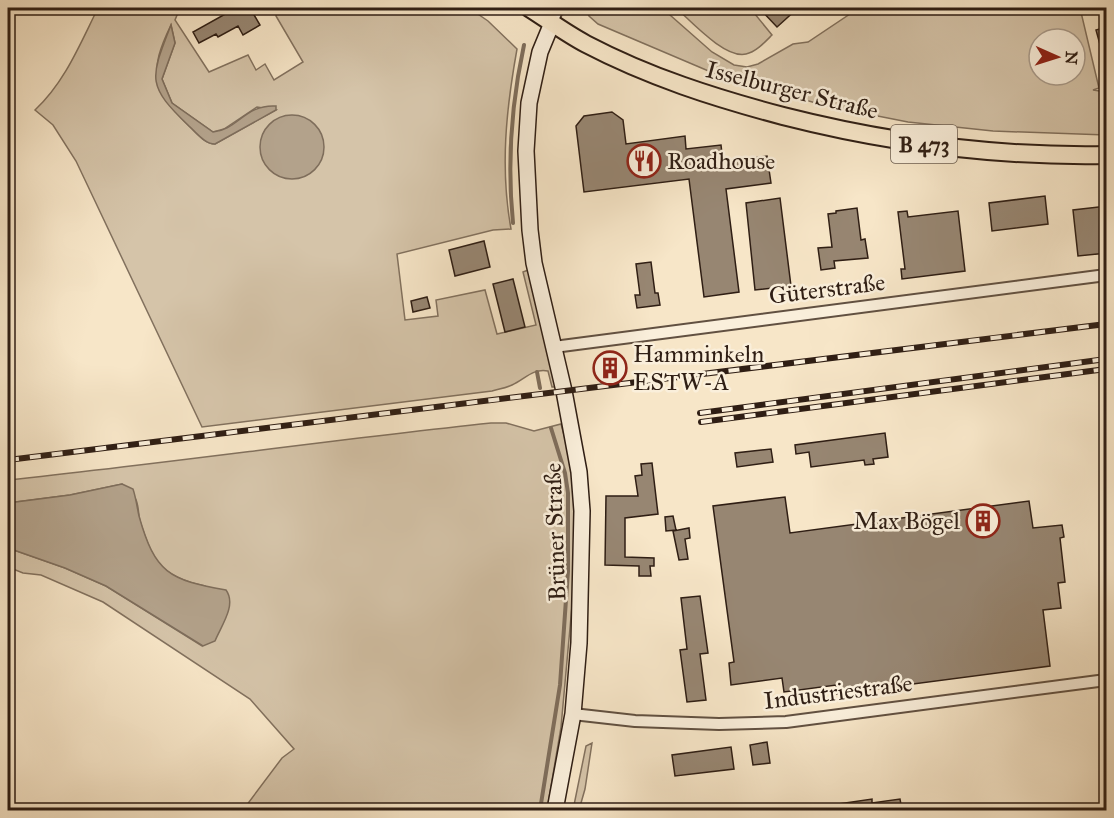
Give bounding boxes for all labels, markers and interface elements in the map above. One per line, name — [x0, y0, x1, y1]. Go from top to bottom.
north arrow — [1027, 27, 1087, 87]
text: N — [1062, 50, 1081, 65]
street label: Isselburger Straße — [703, 54, 881, 126]
road number: B 473 — [891, 125, 957, 163]
restaurant icon: Roadhouse — [626, 143, 662, 179]
place label: Roadhouse — [667, 146, 775, 176]
street label: Güterstraße — [767, 267, 887, 311]
place label: Hamminkeln ESTW-A — [633, 339, 764, 397]
building icon: Hamminkeln ESTW-A — [592, 350, 628, 386]
street label: Brüner Straße — [538, 462, 572, 602]
building icon: Max Bögel — [965, 503, 1001, 539]
place label: Max Bögel — [853, 506, 961, 536]
street label: Industriestraße — [762, 668, 914, 716]

